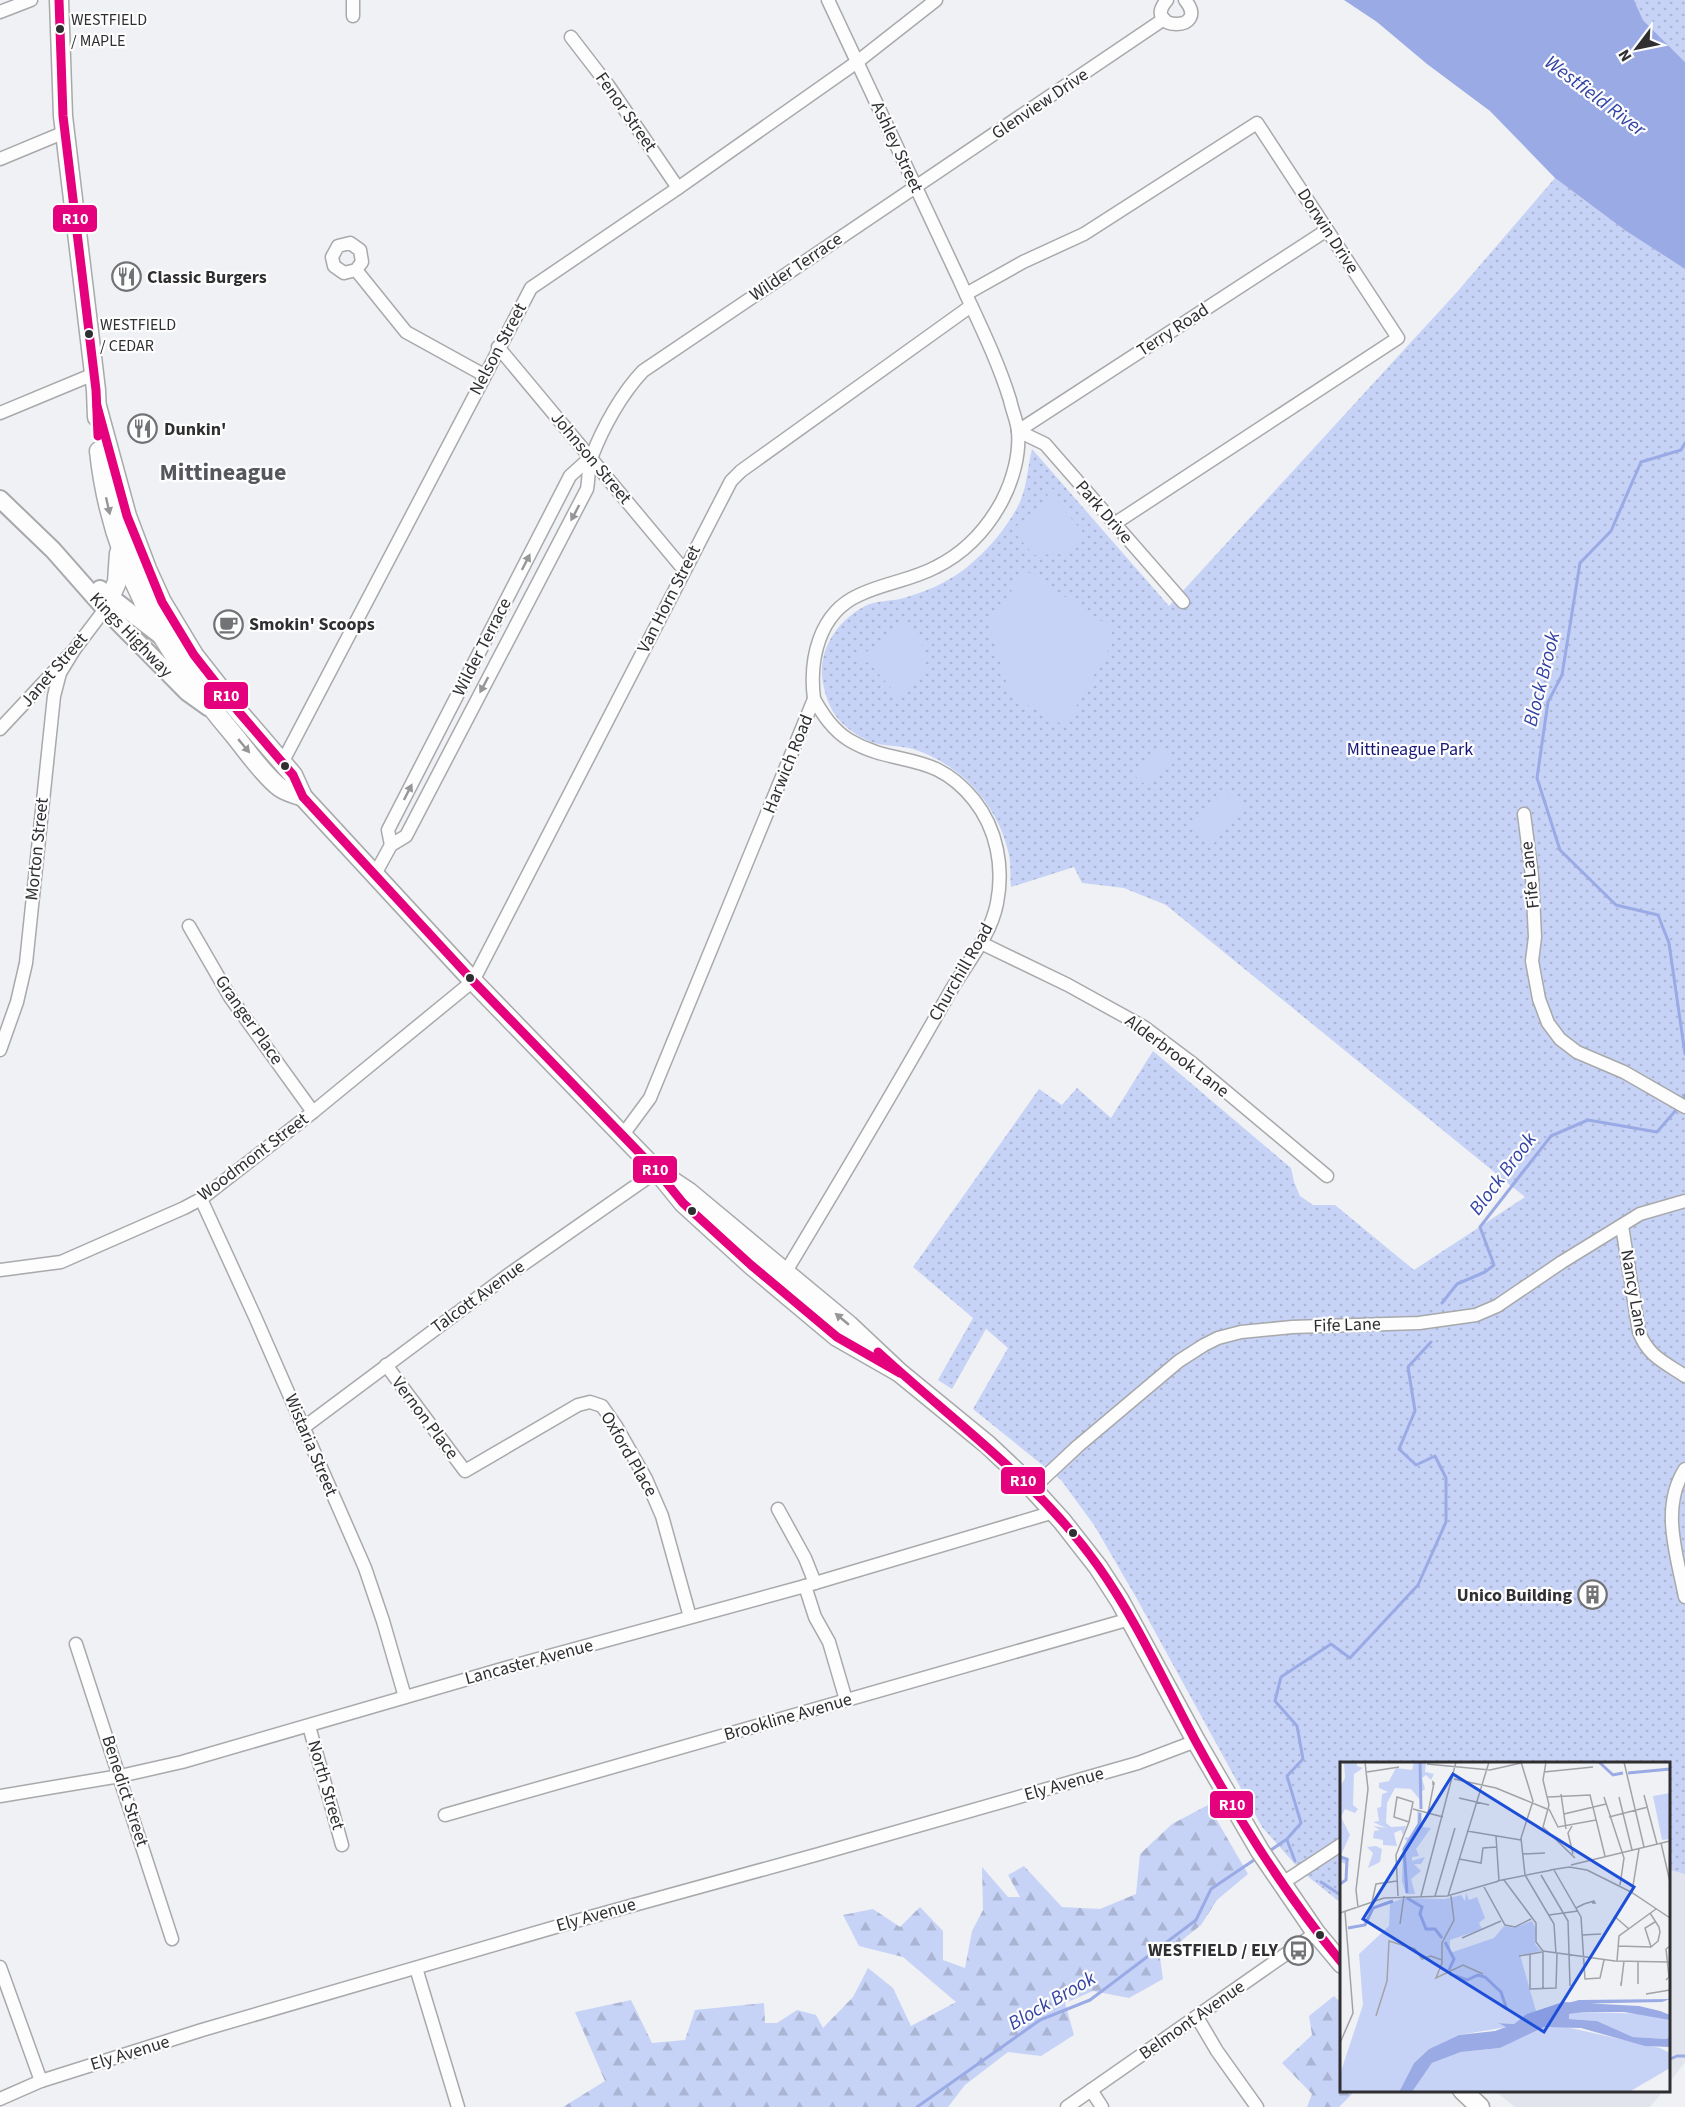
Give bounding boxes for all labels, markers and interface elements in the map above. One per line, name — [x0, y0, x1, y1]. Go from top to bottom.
place label: WESTFIELD / MAPLE — [71, 9, 147, 52]
north arrow — [1607, 18, 1667, 78]
marker: WESTFIELD / MAPLE — [54, 23, 66, 35]
text: N — [1613, 45, 1637, 66]
water label: Westfield River — [1539, 49, 1652, 144]
street label: Glenview Drive — [987, 62, 1093, 146]
street label: Fenor Street — [589, 67, 663, 157]
street label: Ashley Street — [865, 97, 929, 197]
street label: Dorwin Drive — [1291, 183, 1365, 279]
line badge: R10 — [52, 204, 98, 233]
text: R10 — [62, 208, 88, 230]
street label: Wilder Terrace — [745, 227, 847, 307]
restaurant icon: Classic Burgers — [110, 261, 142, 293]
place label: Classic Burgers — [147, 265, 267, 290]
street label: Terry Road — [1132, 297, 1214, 363]
street label: Nelson Street — [463, 299, 533, 399]
place label: WESTFIELD / CEDAR — [100, 314, 176, 357]
marker: WESTFIELD / CEDAR — [83, 328, 95, 340]
street label: Johnson Street — [545, 406, 637, 510]
restaurant icon: Dunkin' — [127, 413, 159, 445]
place label: Dunkin' — [164, 417, 226, 442]
district label: Mittineague — [160, 455, 286, 490]
street label: Park Drive — [1070, 475, 1138, 549]
one-way arrow — [104, 497, 113, 516]
one-way arrow — [570, 504, 580, 521]
street label: Van Horn Street — [631, 541, 707, 657]
one-way arrow — [521, 554, 531, 571]
street label: Kings Highway — [84, 587, 179, 684]
street label: Wilder Terrace — [447, 594, 518, 700]
cafe icon: Smokin' Scoops — [212, 608, 244, 640]
place label: Smokin' Scoops — [249, 612, 375, 637]
street label: Janet Street — [15, 627, 93, 713]
water label: Block Brook — [1517, 628, 1567, 729]
one-way arrow — [480, 677, 489, 694]
line badge: R10 — [203, 681, 249, 710]
text: R10 — [213, 685, 239, 707]
street label: Harwich Road — [757, 711, 819, 817]
park label: Mittineague Park — [1347, 737, 1473, 762]
one-way arrow — [237, 738, 250, 754]
unlabelled marker — [279, 760, 291, 772]
one-way arrow — [403, 783, 412, 800]
street label: Morton Street — [19, 796, 55, 902]
street label: Fife Lane — [1514, 840, 1546, 910]
street label: Churchill Road — [923, 918, 999, 1026]
street label: Granger Place — [209, 970, 289, 1070]
unlabelled marker — [464, 972, 476, 984]
street label: Alderbrook Lane — [1120, 1009, 1234, 1103]
street label: Woodmont Street — [192, 1107, 314, 1207]
water label: Block Brook — [1463, 1126, 1544, 1221]
line badge: R10 — [632, 1155, 678, 1184]
text: R10 — [642, 1159, 668, 1181]
unlabelled marker — [686, 1205, 698, 1217]
street label: Nancy Lane — [1614, 1248, 1654, 1338]
street label: Talcott Avenue — [426, 1254, 530, 1339]
street label: Fife Lane — [1313, 1311, 1381, 1339]
one-way arrow — [834, 1314, 849, 1326]
street label: Vernon Place — [386, 1371, 464, 1465]
street label: Wistaria Street — [278, 1390, 344, 1500]
street label: Oxford Place — [594, 1407, 664, 1501]
line badge: R10 — [1000, 1466, 1046, 1495]
text: R10 — [1010, 1470, 1036, 1492]
unlabelled marker — [1067, 1527, 1079, 1539]
building icon: Unico Building — [1577, 1579, 1609, 1611]
place label: Unico Building — [1457, 1583, 1572, 1608]
street label: Lancaster Avenue — [462, 1633, 596, 1691]
street label: Brookline Avenue — [721, 1687, 855, 1747]
street label: Benedict Street — [95, 1732, 155, 1850]
street label: North Street — [301, 1737, 351, 1833]
street label: Ely Avenue — [1021, 1761, 1107, 1807]
inset map — [1340, 1762, 1670, 2092]
line badge: R10 — [1209, 1790, 1254, 1819]
text: R10 — [1219, 1794, 1245, 1816]
street label: Ely Avenue — [553, 1892, 639, 1938]
unlabelled marker — [1314, 1929, 1326, 1941]
bus stop icon: WESTFIELD / ELY — [1283, 1934, 1315, 1966]
place label: WESTFIELD / ELY — [1148, 1938, 1279, 1963]
water label: Block Brook — [1003, 1964, 1101, 2037]
street label: Belmont Avenue — [1134, 1974, 1250, 2066]
street label: Ely Avenue — [87, 2029, 173, 2077]

